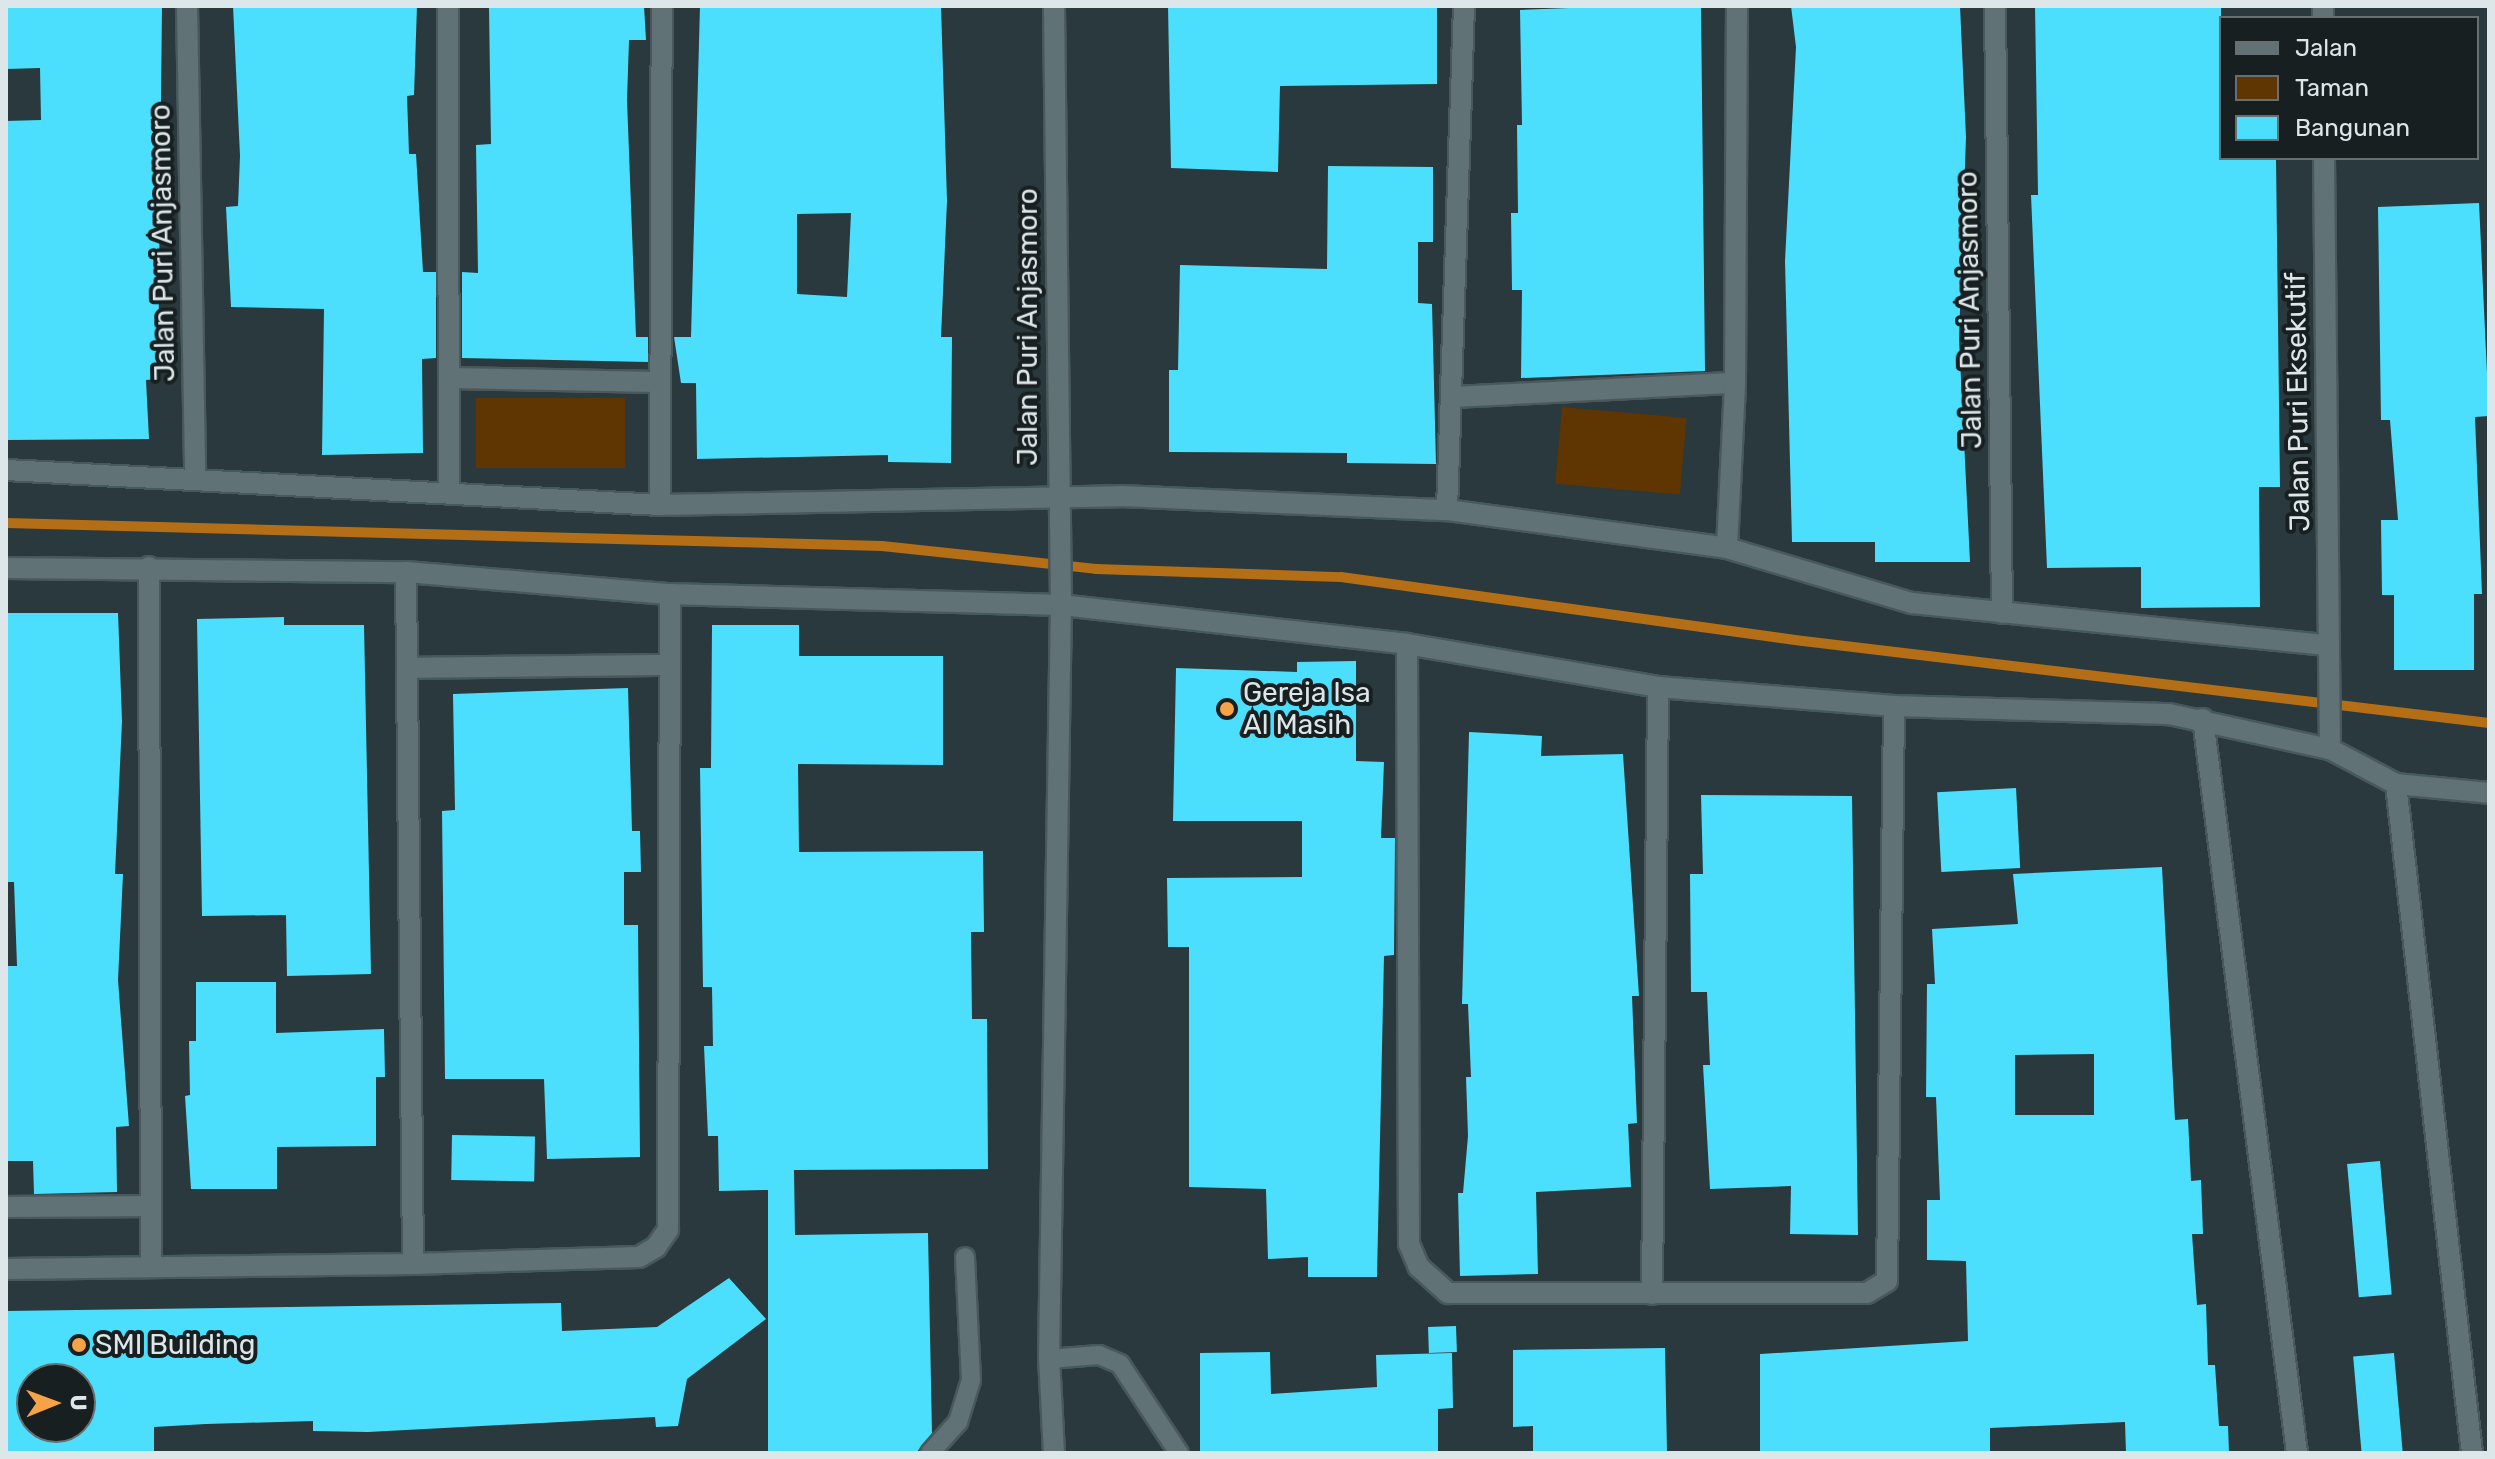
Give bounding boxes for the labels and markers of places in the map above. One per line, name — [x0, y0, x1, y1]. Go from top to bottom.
place label: Gereja Isa Al Masih — [1243, 676, 1371, 742]
marker: Gereja Isa Al Masih — [1218, 700, 1236, 718]
place label: SMI Building — [95, 1328, 255, 1362]
marker: SMI Building — [70, 1336, 88, 1354]

